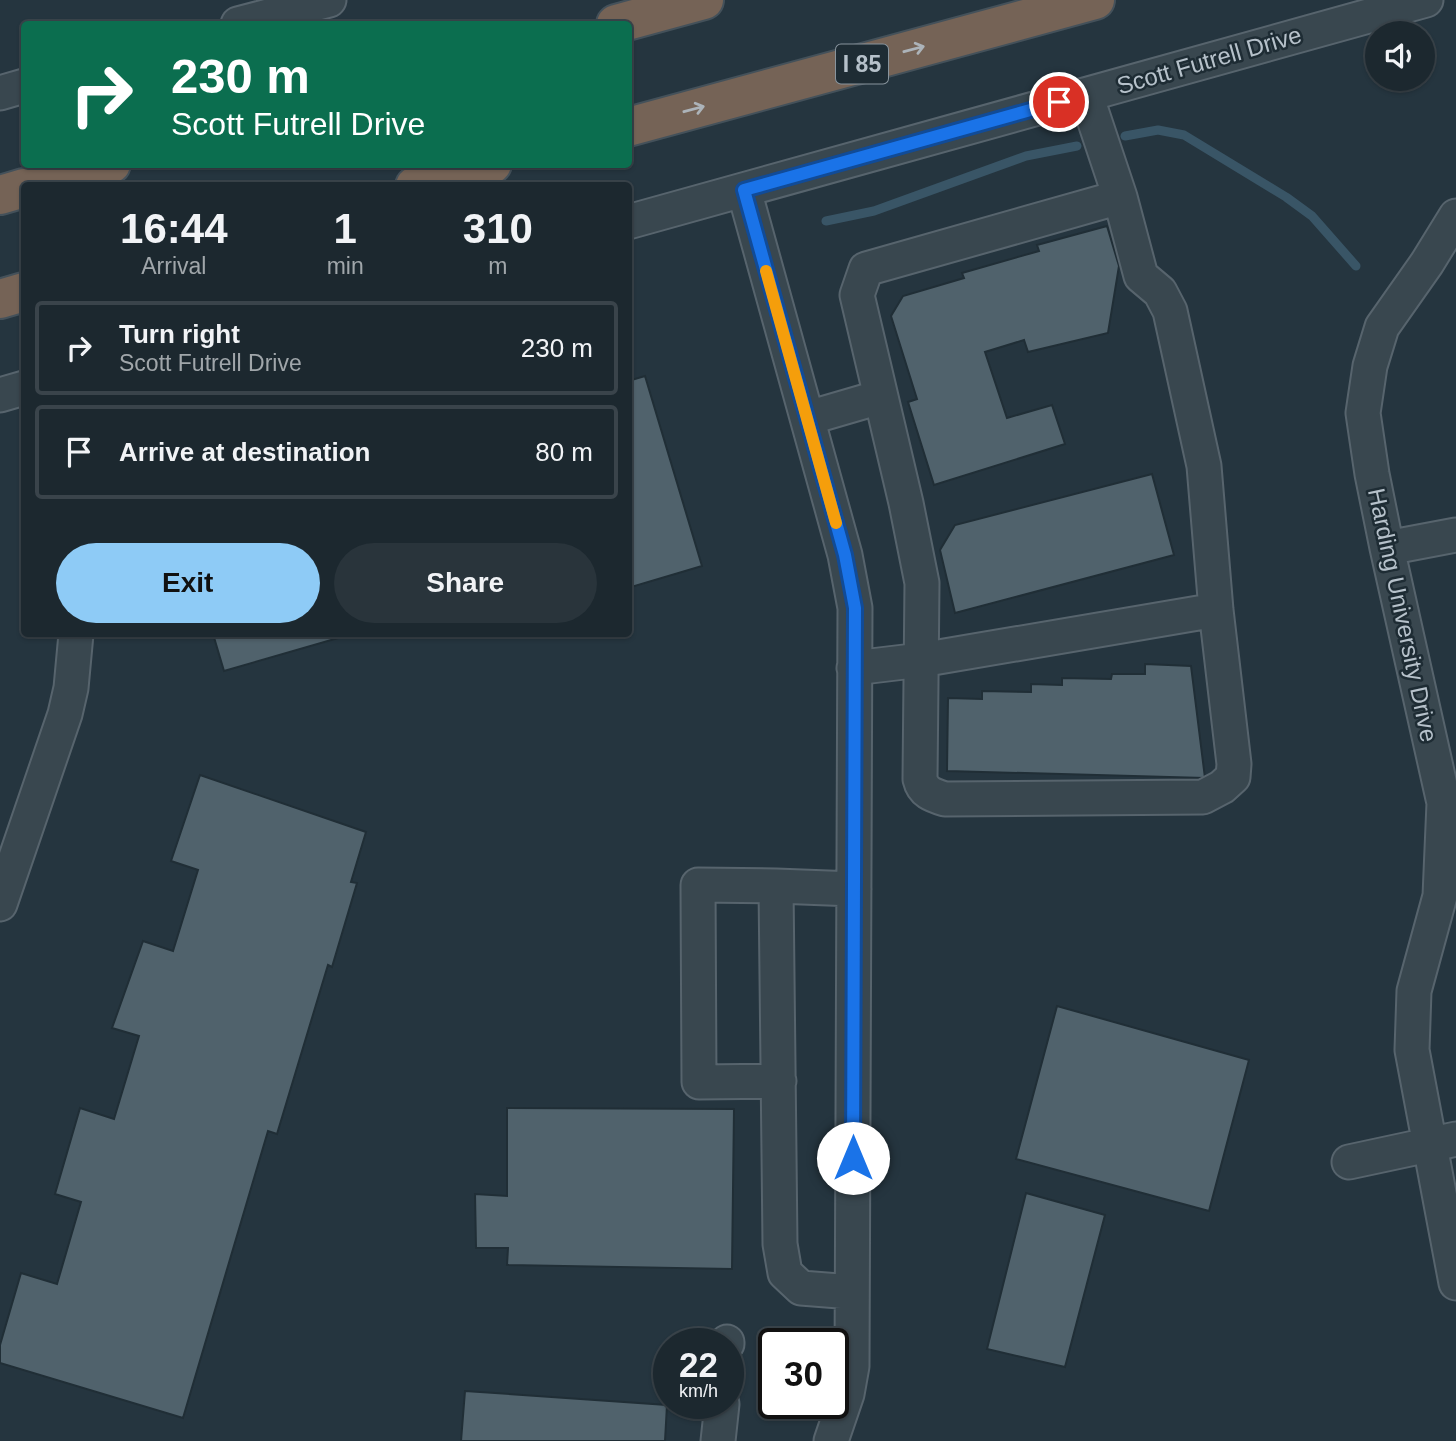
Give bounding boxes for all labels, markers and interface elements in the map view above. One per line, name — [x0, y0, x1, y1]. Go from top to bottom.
street label: Scott Futrell Drive — [1114, 21, 1304, 99]
map controls — [1365, 21, 1435, 91]
button: sound — [1365, 21, 1435, 91]
one-way arrow — [902, 42, 924, 55]
road number: I 85 — [836, 44, 888, 83]
icon: right — [56, 49, 147, 140]
text: 230 m — [171, 49, 310, 103]
pin — [1029, 72, 1089, 132]
icon: arrive — [1040, 83, 1078, 121]
one-way arrow — [683, 102, 705, 115]
text: Scott Futrell Drive — [171, 106, 425, 142]
text: 16:44 — [120, 205, 228, 252]
text: 1 — [333, 205, 357, 252]
text: 310 — [463, 205, 533, 252]
text: Arrival — [141, 253, 206, 279]
text: min — [327, 253, 364, 279]
text: m — [488, 253, 507, 279]
text: Turn right — [119, 319, 240, 349]
icon: right — [60, 329, 98, 367]
text: 230 m — [521, 333, 593, 363]
text: Scott Futrell Drive — [119, 350, 302, 376]
icon: arrive — [60, 433, 98, 471]
text: Arrive at destination — [119, 437, 370, 467]
text: 80 m — [535, 437, 593, 467]
street label: Harding University Drive — [1363, 486, 1443, 744]
button: Exit — [56, 543, 320, 623]
button: Share — [334, 543, 597, 623]
position arrow — [816, 1121, 890, 1195]
speed limit sign: 30 — [758, 1328, 849, 1419]
text: 22 — [679, 1345, 718, 1384]
text: km/h — [679, 1381, 718, 1401]

